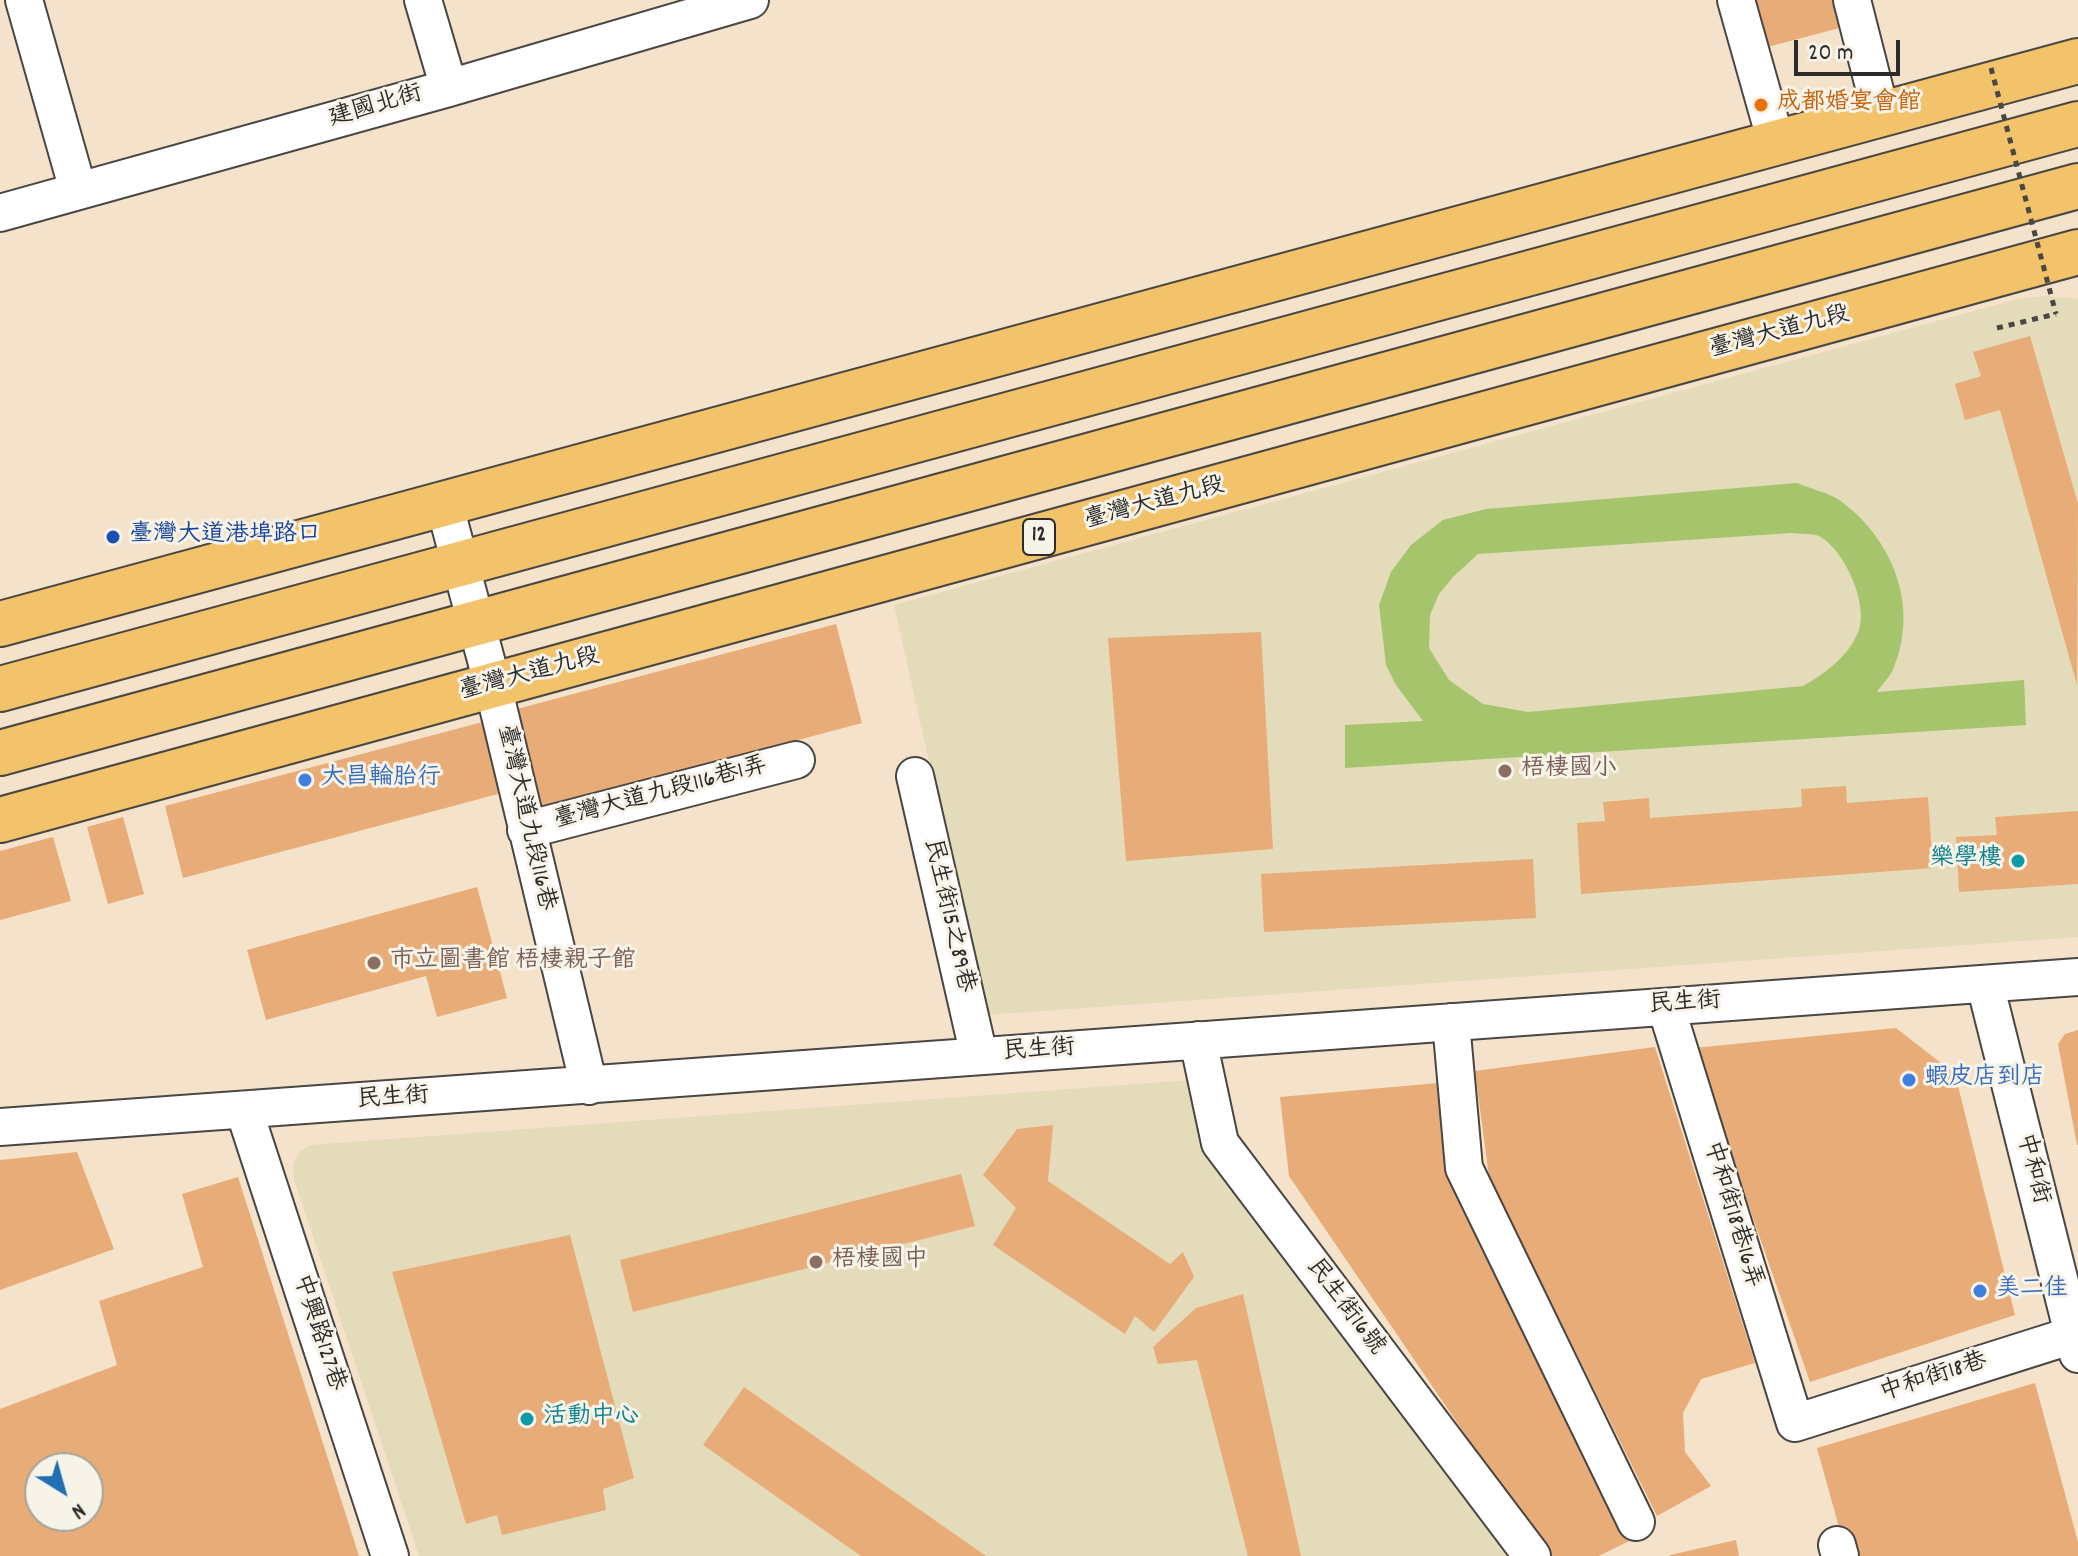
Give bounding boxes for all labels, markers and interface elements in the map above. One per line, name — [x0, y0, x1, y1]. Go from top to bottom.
scale bar — [1798, 24, 1904, 74]
text: 20 m — [1808, 37, 1854, 71]
street label: 建國北街 — [326, 81, 426, 135]
place label: 成都婚宴會館 — [1777, 91, 1921, 119]
marker: 成都婚宴會館 — [1752, 96, 1770, 114]
street label: 臺灣大道九段 — [1707, 301, 1853, 367]
street label: 臺灣大道九段 — [1082, 472, 1228, 538]
road number: 12 — [1023, 519, 1055, 555]
place label: 臺灣大道港埠路口 — [129, 523, 321, 551]
marker: 臺灣大道港埠路口 — [104, 528, 122, 546]
street label: 臺灣大道九段 — [457, 643, 603, 709]
street label: 臺灣大道九段116巷 — [489, 722, 559, 914]
street label: 臺灣大道九段116巷1弄 — [551, 753, 771, 837]
place label: 梧棲國小 — [1521, 757, 1617, 785]
marker: 梧棲國小 — [1496, 762, 1514, 780]
place label: 大昌輪胎行 — [321, 766, 441, 794]
marker: 大昌輪胎行 — [296, 771, 314, 789]
street label: 民生街15之89巷 — [915, 836, 979, 996]
place label: 樂學樓 — [1930, 847, 2002, 875]
marker: 樂學樓 — [2009, 852, 2027, 870]
place label: 市立圖書館 梧棲親子館 — [390, 949, 635, 977]
marker: 市立圖書館 梧棲親子館 — [365, 954, 383, 972]
street label: 民生街 — [1648, 988, 1722, 1022]
street label: 民生街 — [1002, 1035, 1076, 1069]
place label: 蝦皮店到店 — [1925, 1066, 2045, 1094]
marker: 蝦皮店到店 — [1900, 1071, 1918, 1089]
street label: 民生街 — [356, 1083, 430, 1117]
street label: 中和街 — [2008, 1131, 2054, 1207]
street label: 中和街18巷16弄 — [1695, 1138, 1767, 1292]
place label: 梧棲國中 — [832, 1248, 928, 1276]
marker: 梧棲國中 — [807, 1253, 825, 1271]
street label: 民生街16號 — [1298, 1254, 1390, 1362]
street label: 中興路127巷 — [285, 1271, 349, 1395]
place label: 美二佳 — [1996, 1277, 2068, 1305]
marker: 美二佳 — [1971, 1282, 1989, 1300]
street label: 中和街18巷 — [1877, 1348, 1991, 1410]
place label: 活動中心 — [543, 1405, 639, 1433]
marker: 活動中心 — [518, 1410, 536, 1428]
north arrow — [24, 1452, 104, 1532]
text: N — [64, 1494, 91, 1526]

